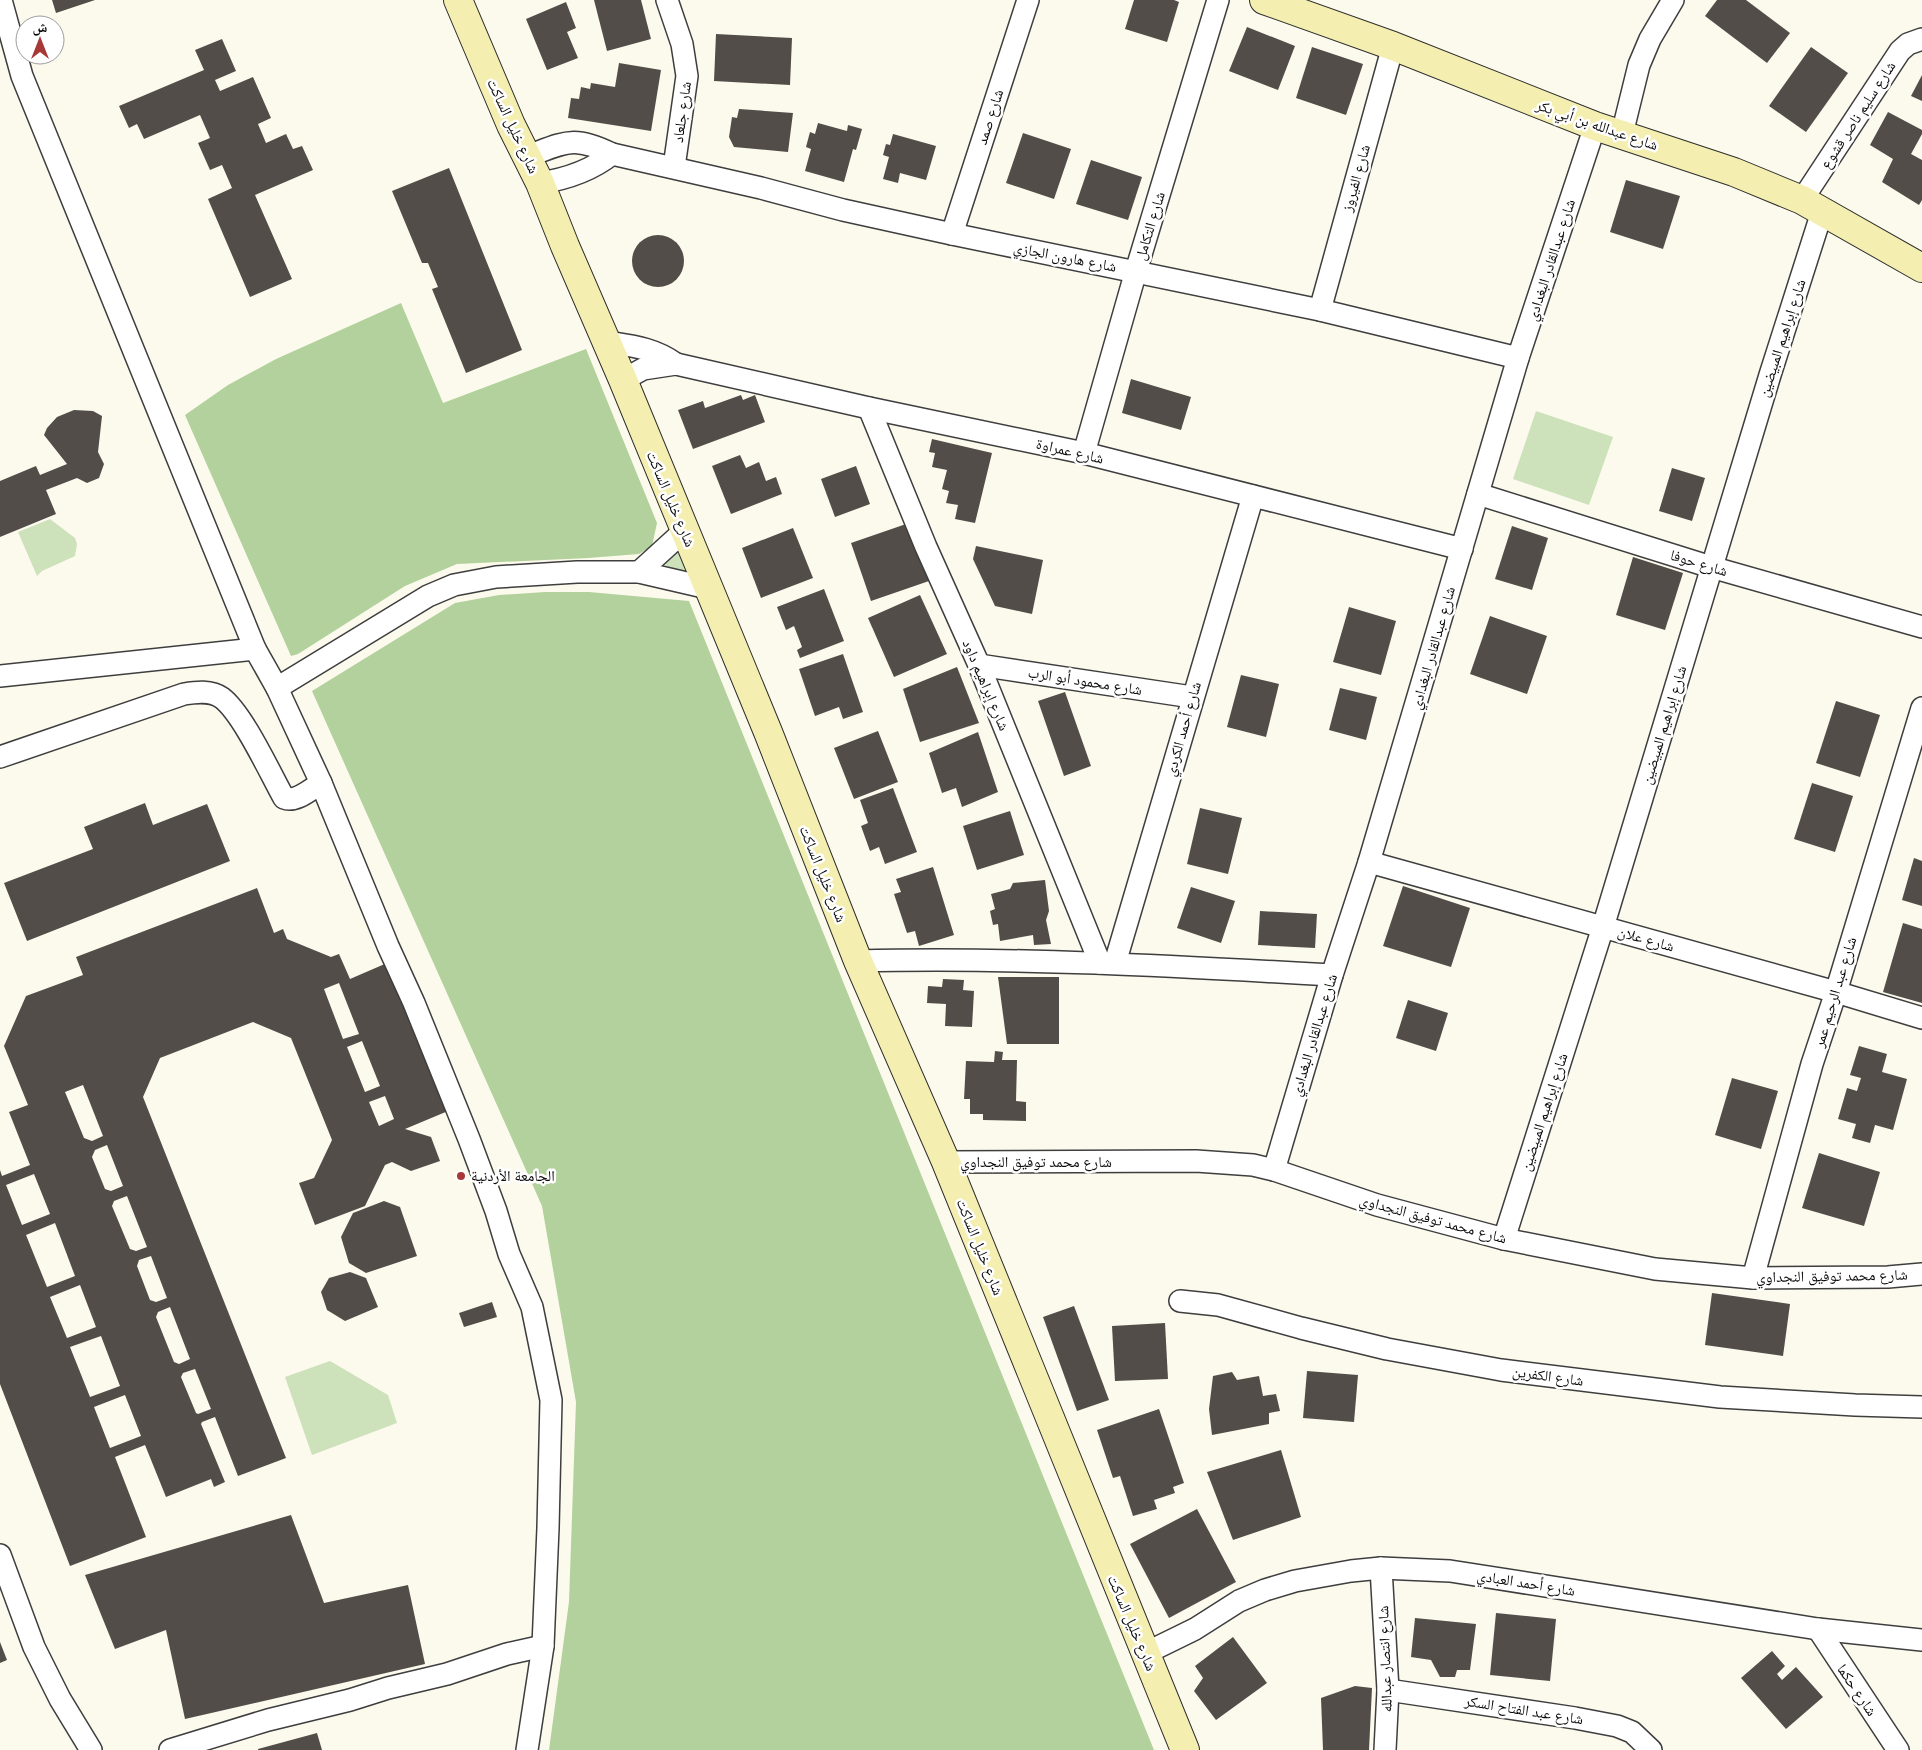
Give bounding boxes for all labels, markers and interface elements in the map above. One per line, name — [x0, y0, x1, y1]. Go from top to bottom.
north arrow — [15, 15, 65, 65]
text: ش — [33, 19, 48, 36]
street label: شارع سليم ناصر قشوع — [1816, 58, 1900, 173]
street label: شارع خليل الساكت — [482, 76, 543, 177]
street label: شارع جلعاد — [669, 80, 696, 144]
street label: شارع صمد — [973, 87, 1008, 147]
street label: شارع عبدالله بن أبي بكر — [1532, 95, 1661, 157]
street label: شارع الفيروز — [1338, 142, 1375, 215]
street label: شارع التكامل — [1131, 189, 1170, 263]
street label: شارع عبدالقادر البغدادي — [1523, 197, 1582, 324]
street label: شارع هارون الجازي — [1011, 238, 1118, 279]
street label: شارع إبراهيم المبيضين — [1754, 277, 1811, 400]
street label: شارع عمراوة — [1034, 434, 1106, 469]
street label: شارع خليل الساكت — [642, 448, 699, 550]
street label: شارع حوفا — [1668, 546, 1730, 581]
street label: شارع عبدالقادر البغدادي — [1407, 584, 1462, 712]
street label: شارع إبراهيم داود — [958, 637, 1013, 734]
street label: شارع محمود أبو الرب — [1027, 663, 1143, 700]
street label: شارع إبراهيم المبيضين — [1637, 663, 1692, 787]
street label: شارع أحمد الكردي — [1161, 679, 1208, 779]
street label: شارع خليل الساكت — [795, 823, 851, 925]
street label: شارع علان — [1615, 922, 1676, 957]
street label: شارع عبد الرحيم عمر — [1809, 935, 1861, 1051]
street label: شارع عبدالقادر البغدادي — [1287, 972, 1344, 1099]
street label: شارع إبراهيم المبيضين — [1516, 1051, 1573, 1174]
street label: شارع محمد توفيق النجداوي — [960, 1153, 1112, 1174]
place label: الجامعة الأردنية — [471, 1167, 555, 1185]
marker: الجامعة الأردنية — [455, 1170, 467, 1182]
street label: شارع محمد توفيق النجداوي — [1357, 1191, 1509, 1250]
street label: شارع خليل الساكت — [952, 1196, 1008, 1298]
street label: شارع محمد توفيق النجداوي — [1756, 1266, 1908, 1289]
street label: شارع الكفرين — [1511, 1362, 1585, 1391]
street label: شارع أحمد العبادي — [1475, 1566, 1576, 1602]
street label: شارع خليل الساكت — [1103, 1572, 1160, 1674]
street label: شارع انتصار عبدالله — [1374, 1605, 1397, 1713]
street label: شارع حكما — [1832, 1661, 1881, 1720]
street label: شارع عبد الفتاح السكر — [1462, 1692, 1585, 1729]

